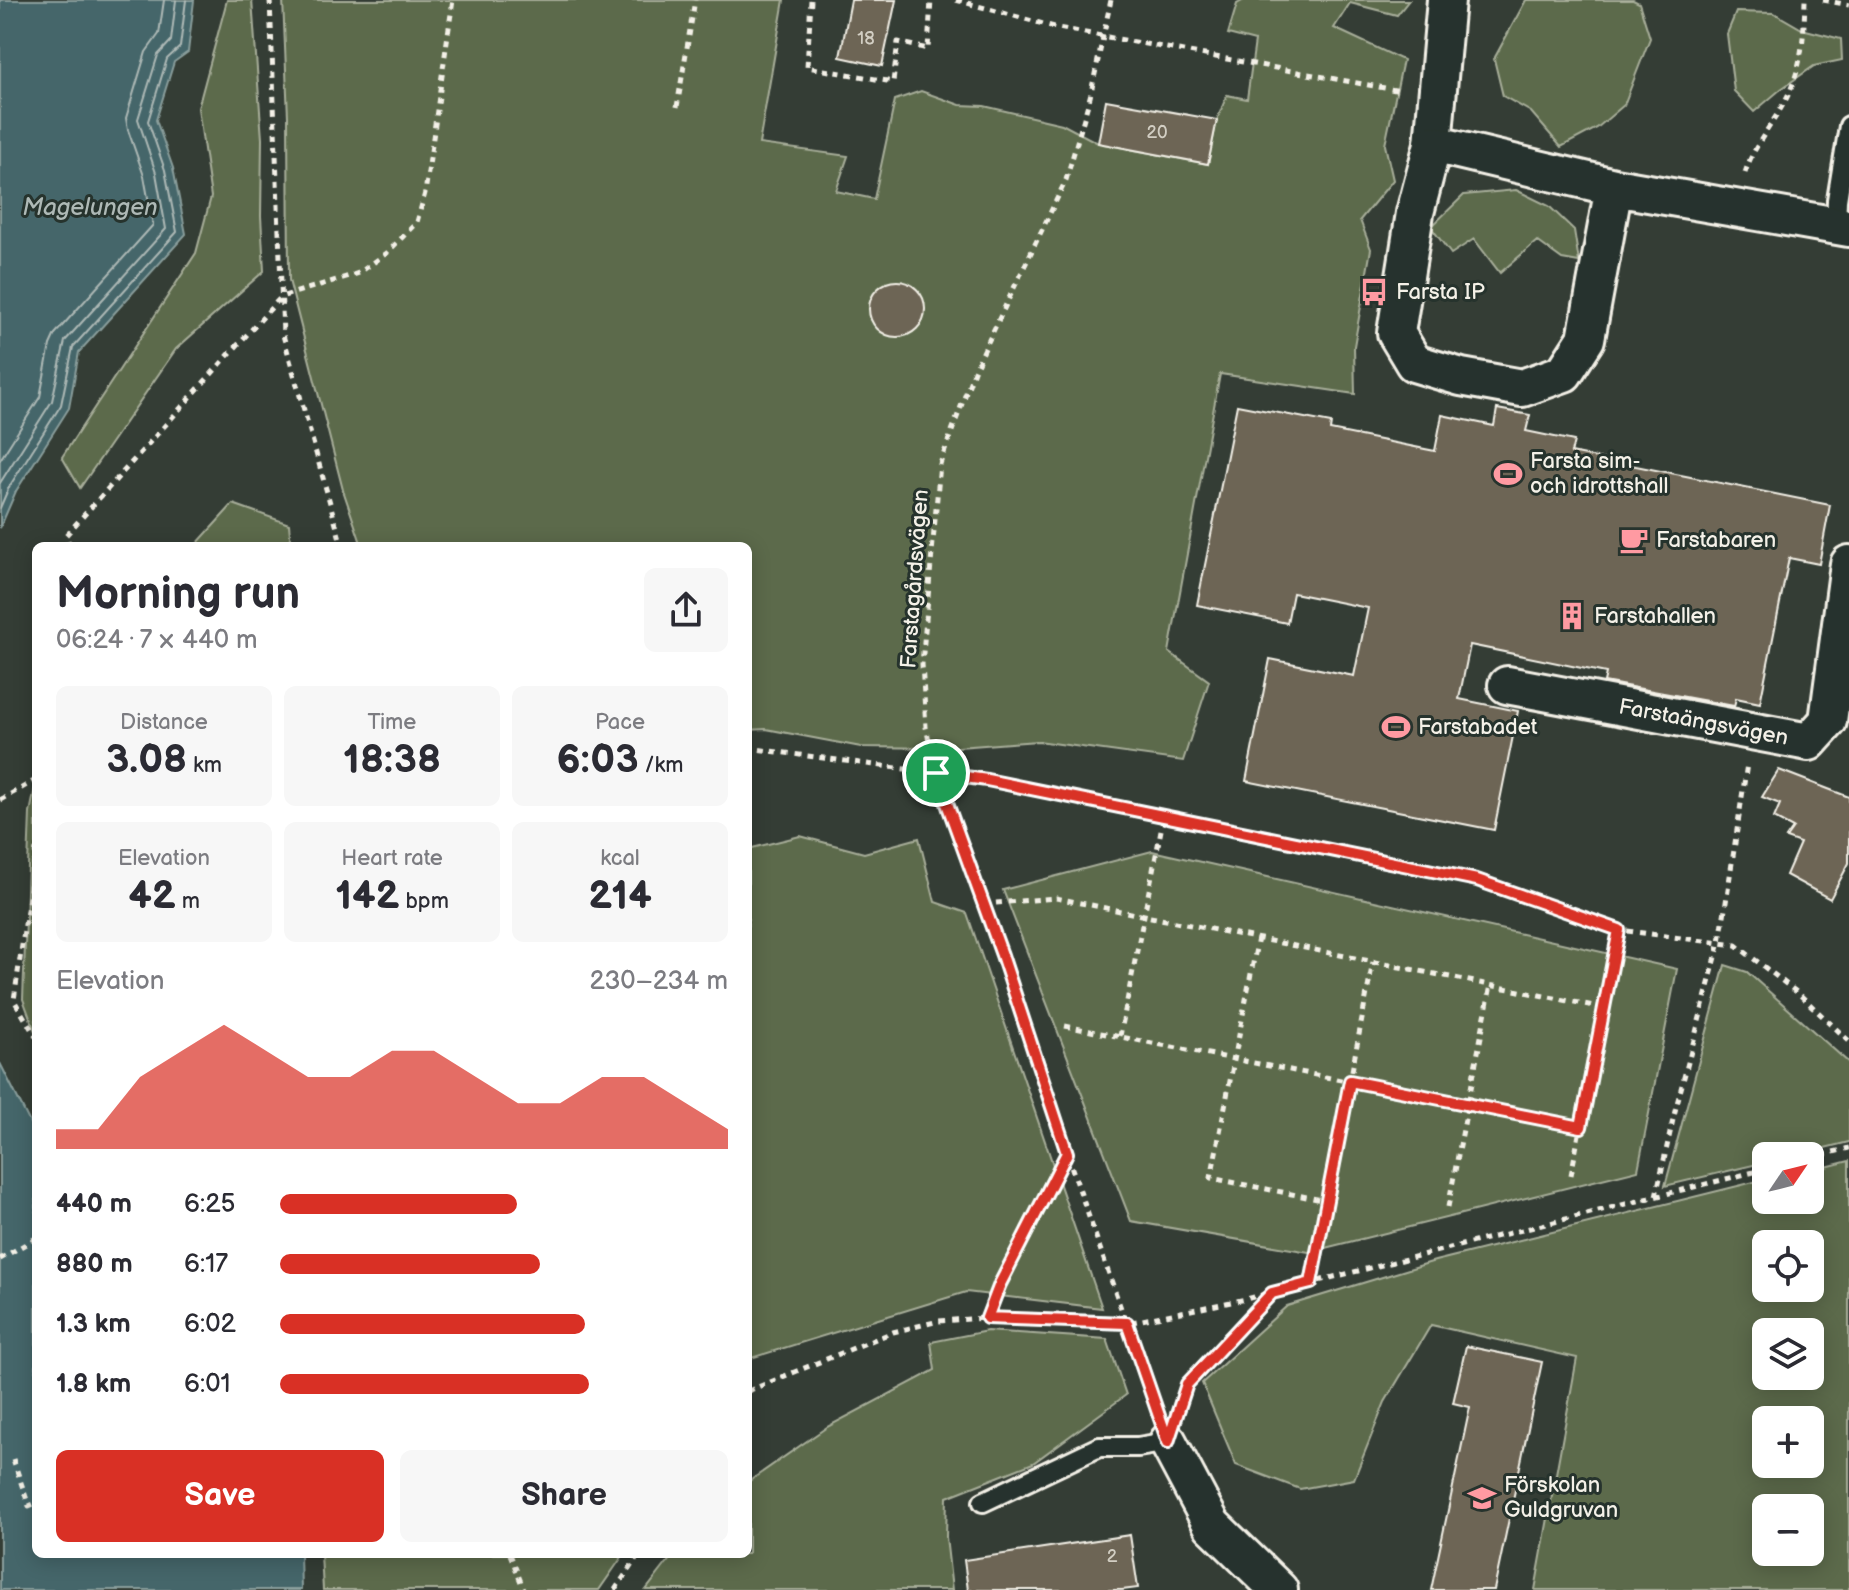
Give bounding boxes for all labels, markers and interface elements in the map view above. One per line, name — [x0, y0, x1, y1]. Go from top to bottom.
house number: 18 — [857, 28, 875, 49]
house number: 20 — [1146, 122, 1168, 143]
water label: Magelungen — [22, 193, 158, 222]
bus stop icon: Farsta IP — [1359, 277, 1389, 307]
place label: Farsta IP — [1396, 279, 1485, 306]
place label: Farsta sim- och idrottshall — [1530, 448, 1668, 500]
sports icon: Farsta sim- och idrottshall — [1493, 459, 1523, 489]
street label: Farstagårdsvägen — [895, 489, 935, 669]
cafe icon: Farstabaren — [1619, 525, 1649, 555]
place label: Farstabaren — [1656, 527, 1776, 554]
text: Morning run — [56, 568, 300, 621]
button: share — [644, 568, 728, 652]
building icon: Farstahallen — [1557, 601, 1587, 631]
place label: Farstahallen — [1594, 603, 1716, 630]
text: 06:24 · 7 × 440 m — [56, 625, 258, 656]
street label: Farstaängsvägen — [1617, 693, 1790, 751]
text: Distance — [120, 709, 208, 736]
text: Time — [368, 709, 416, 736]
text: Pace — [595, 709, 645, 736]
sports icon: Farstabadet — [1381, 712, 1411, 742]
place label: Farstabadet — [1418, 714, 1538, 741]
text: 3.08 — [106, 736, 187, 784]
text: 18:38 — [343, 736, 441, 784]
text: 6:03 — [557, 736, 639, 784]
pin — [902, 739, 970, 807]
icon: arrive — [914, 751, 958, 795]
text: km — [187, 752, 222, 779]
text: /km — [639, 752, 683, 779]
text: Elevation — [118, 845, 210, 872]
text: Heart rate — [341, 845, 443, 872]
text: kcal — [600, 845, 640, 872]
text: 42 — [128, 872, 176, 920]
text: 142 — [335, 872, 400, 920]
text: 214 — [588, 872, 652, 920]
text: m — [176, 888, 200, 915]
text: bpm — [400, 888, 449, 915]
text: Elevation — [56, 966, 164, 997]
text: 230–234 m — [590, 966, 728, 997]
north arrow — [1752, 1142, 1824, 1214]
map controls — [1752, 1142, 1824, 1566]
text: 440 m — [56, 1189, 132, 1220]
text: 6:25 — [184, 1189, 235, 1220]
button: locate — [1752, 1230, 1824, 1302]
text: 880 m — [56, 1249, 133, 1280]
text: 6:17 — [184, 1249, 228, 1280]
text: 1.3 km — [56, 1309, 131, 1340]
text: 6:02 — [184, 1309, 236, 1340]
button: layers — [1752, 1318, 1824, 1390]
text: 1.8 km — [56, 1369, 131, 1400]
text: 6:01 — [184, 1369, 231, 1400]
button: + — [1752, 1406, 1824, 1478]
button: Save — [56, 1450, 384, 1542]
button: Share — [400, 1450, 728, 1542]
place label: Förskolan Guldgruvan — [1504, 1472, 1618, 1524]
school or university icon: Förskolan Guldgruvan — [1467, 1483, 1497, 1513]
button: − — [1752, 1494, 1824, 1566]
house number: 2 — [1107, 1546, 1118, 1567]

